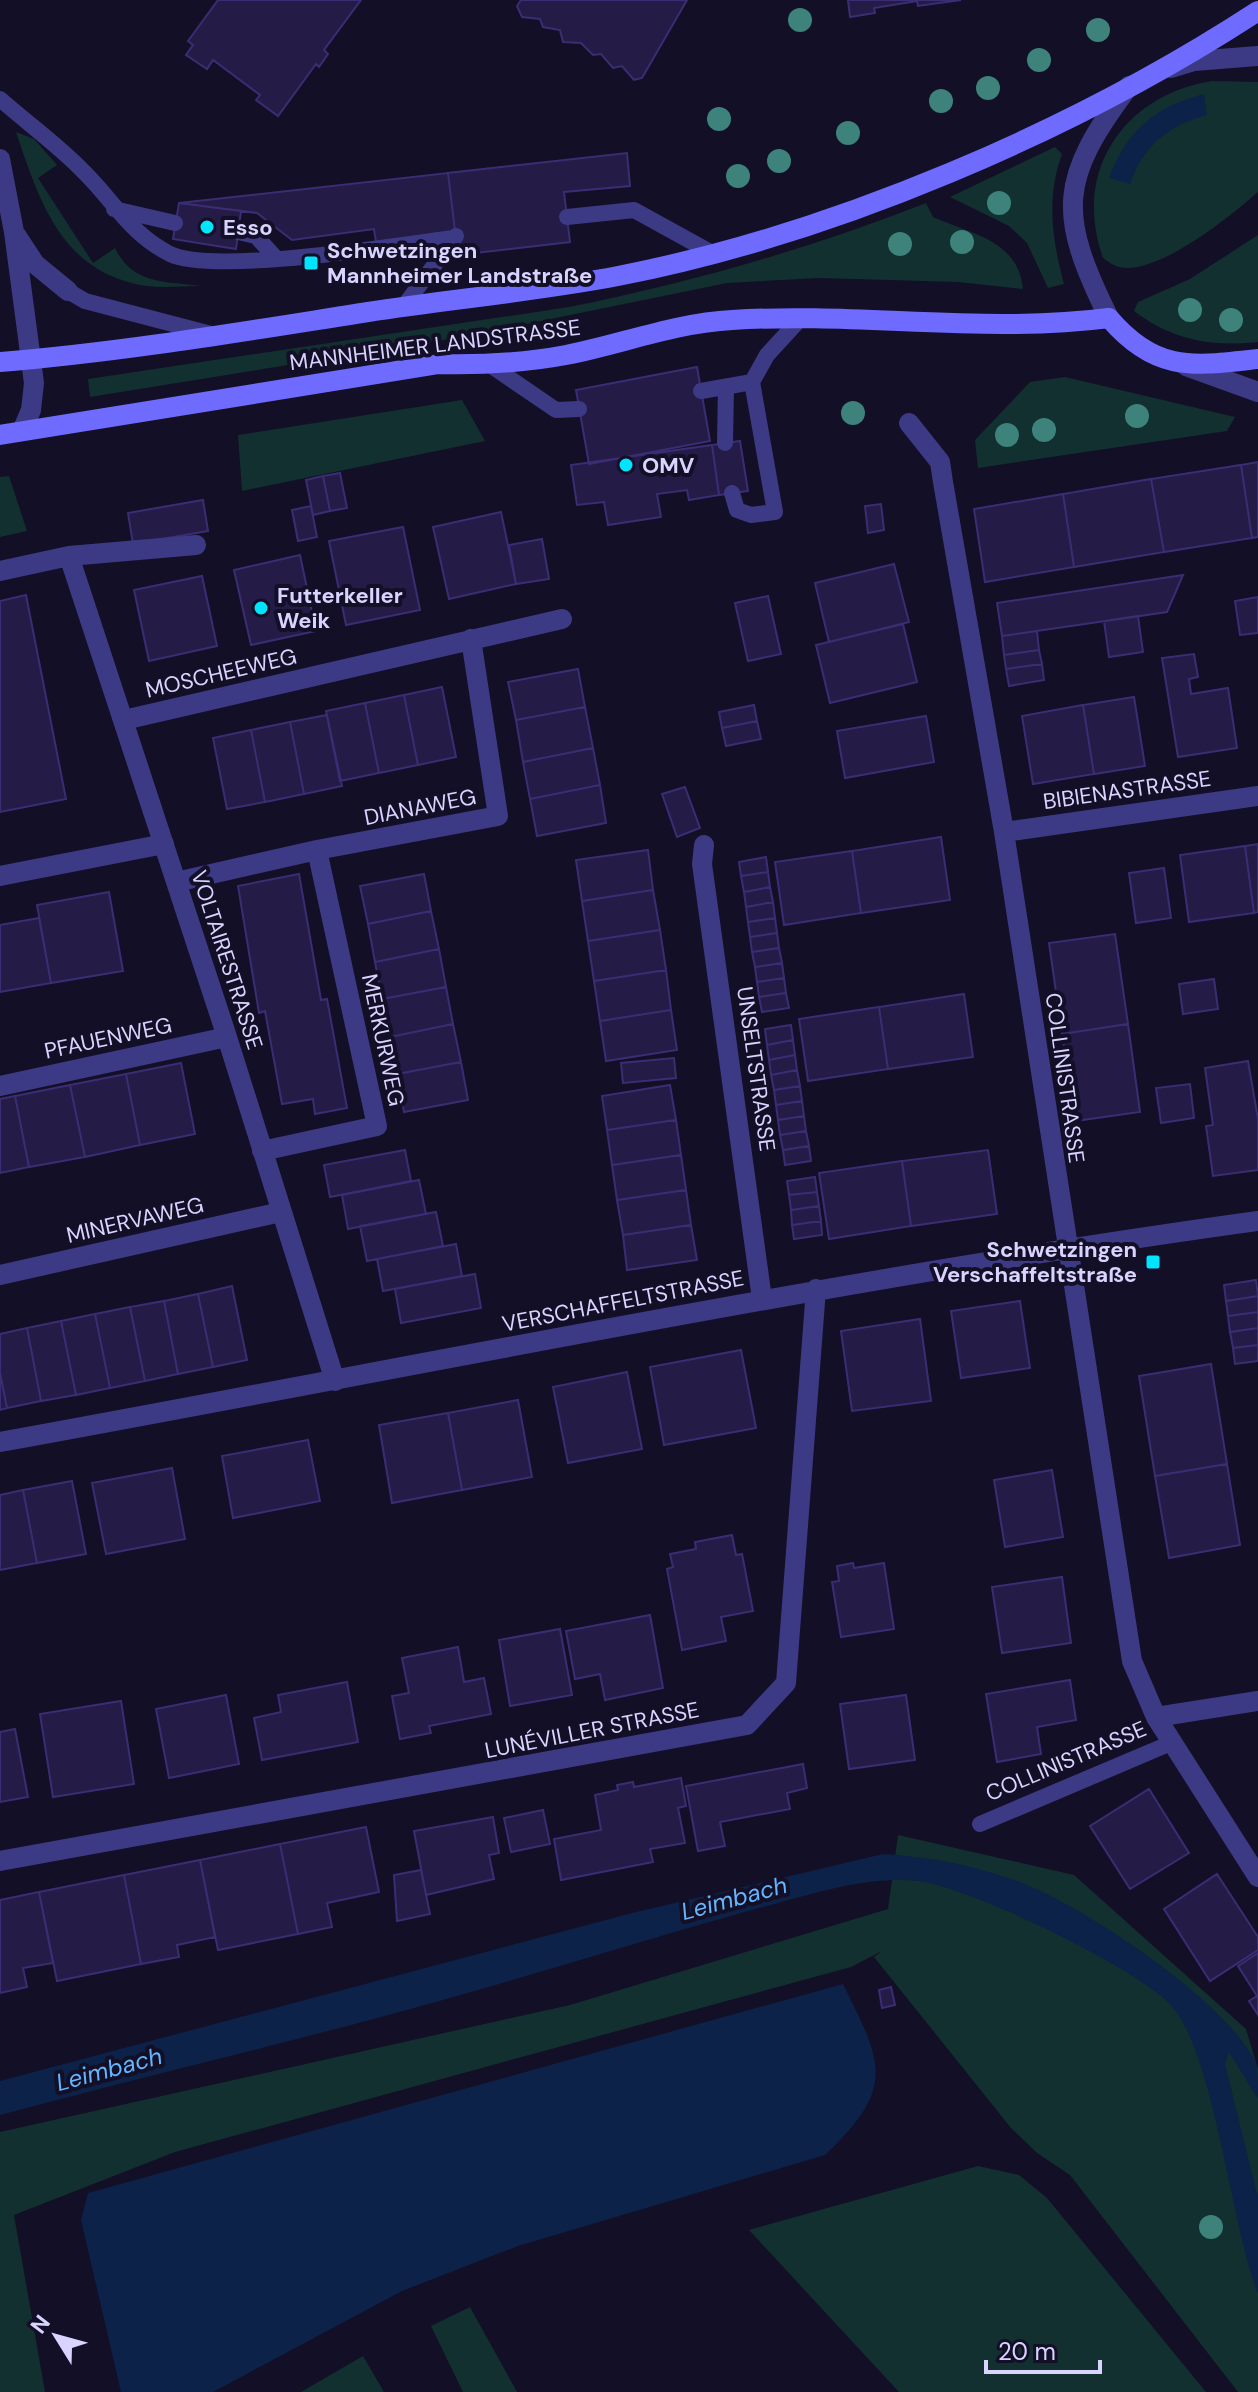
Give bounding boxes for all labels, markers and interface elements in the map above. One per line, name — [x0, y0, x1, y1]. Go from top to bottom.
place label: Esso — [223, 213, 273, 242]
marker: Esso — [198, 218, 216, 236]
place label: Schwetzingen Mannheimer Landstraße — [327, 236, 592, 290]
marker: Schwetzingen Mannheimer Landstraße — [302, 254, 320, 272]
street label: MANNHEIMER LANDSTRASSE — [288, 313, 582, 377]
place label: OMV — [642, 451, 695, 480]
marker: OMV — [617, 456, 635, 474]
place label: Futterkeller Weik — [277, 581, 403, 635]
marker: Futterkeller Weik — [252, 599, 270, 617]
street label: MOSCHEEWEG — [143, 642, 299, 704]
street label: BIBIENASTRASSE — [1041, 764, 1213, 816]
street label: DIANAWEG — [361, 782, 479, 832]
street label: VOLTAIRESTRASSE — [184, 867, 270, 1053]
street label: MERKURWEG — [355, 971, 411, 1109]
street label: UNSELTSTRASSE — [730, 985, 782, 1153]
street label: COLLINISTRASSE — [1039, 991, 1091, 1165]
street label: PFAUENWEG — [42, 1010, 174, 1066]
street label: MINERVAWEG — [64, 1190, 206, 1250]
place label: Schwetzingen Verschaffeltstraße — [933, 1235, 1137, 1289]
marker: Schwetzingen Verschaffeltstraße — [1144, 1253, 1162, 1271]
street label: VERSCHAFFELTSTRASSE — [500, 1263, 746, 1339]
street label: LUNÉVILLER STRASSE — [482, 1695, 702, 1765]
street label: COLLINISTRASSE — [981, 1714, 1151, 1808]
water label: Leimbach — [678, 1869, 790, 1927]
water label: Leimbach — [53, 2040, 165, 2098]
north arrow — [16, 2296, 96, 2376]
text: N — [24, 2309, 57, 2339]
scale bar — [986, 2324, 1100, 2374]
text: 20 m — [998, 2336, 1056, 2367]

